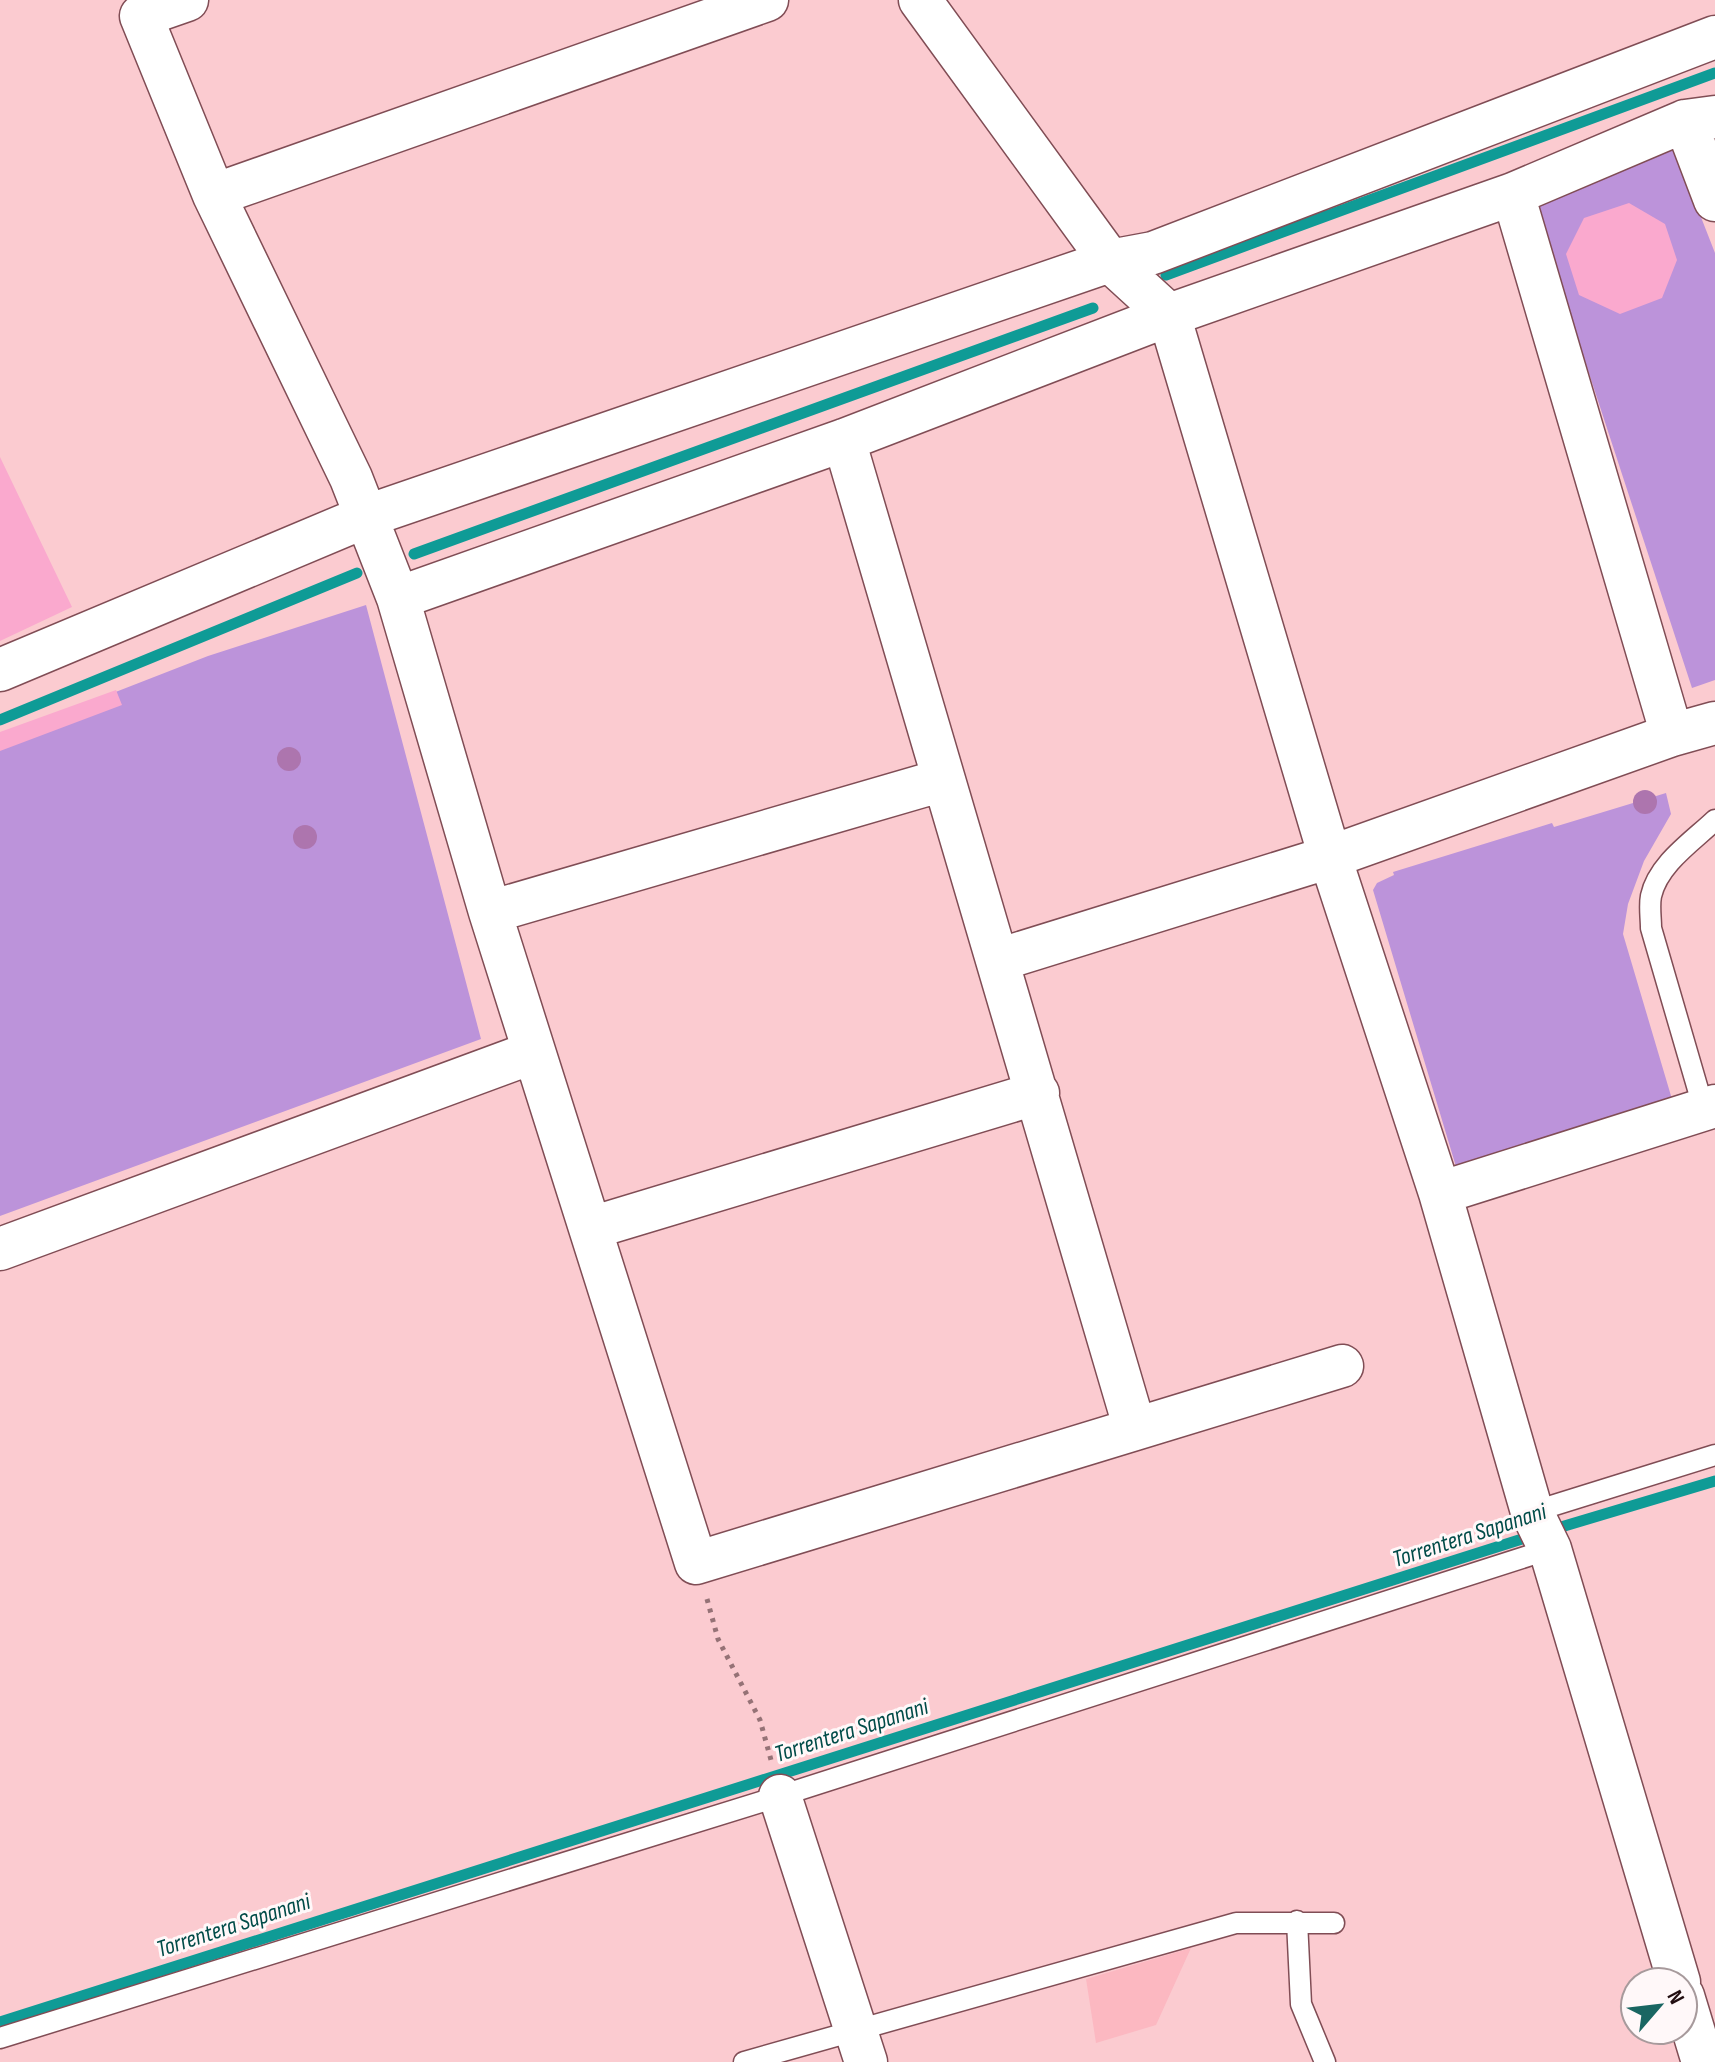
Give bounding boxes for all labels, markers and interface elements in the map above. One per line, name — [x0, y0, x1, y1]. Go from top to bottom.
water label: Torrentera Sapanani — [1389, 1497, 1550, 1574]
water label: Torrentera Sapanani — [771, 1692, 932, 1769]
water label: Torrentera Sapanani — [153, 1887, 314, 1964]
north arrow — [1619, 1966, 1699, 2046]
text: N — [1661, 1986, 1690, 2009]

